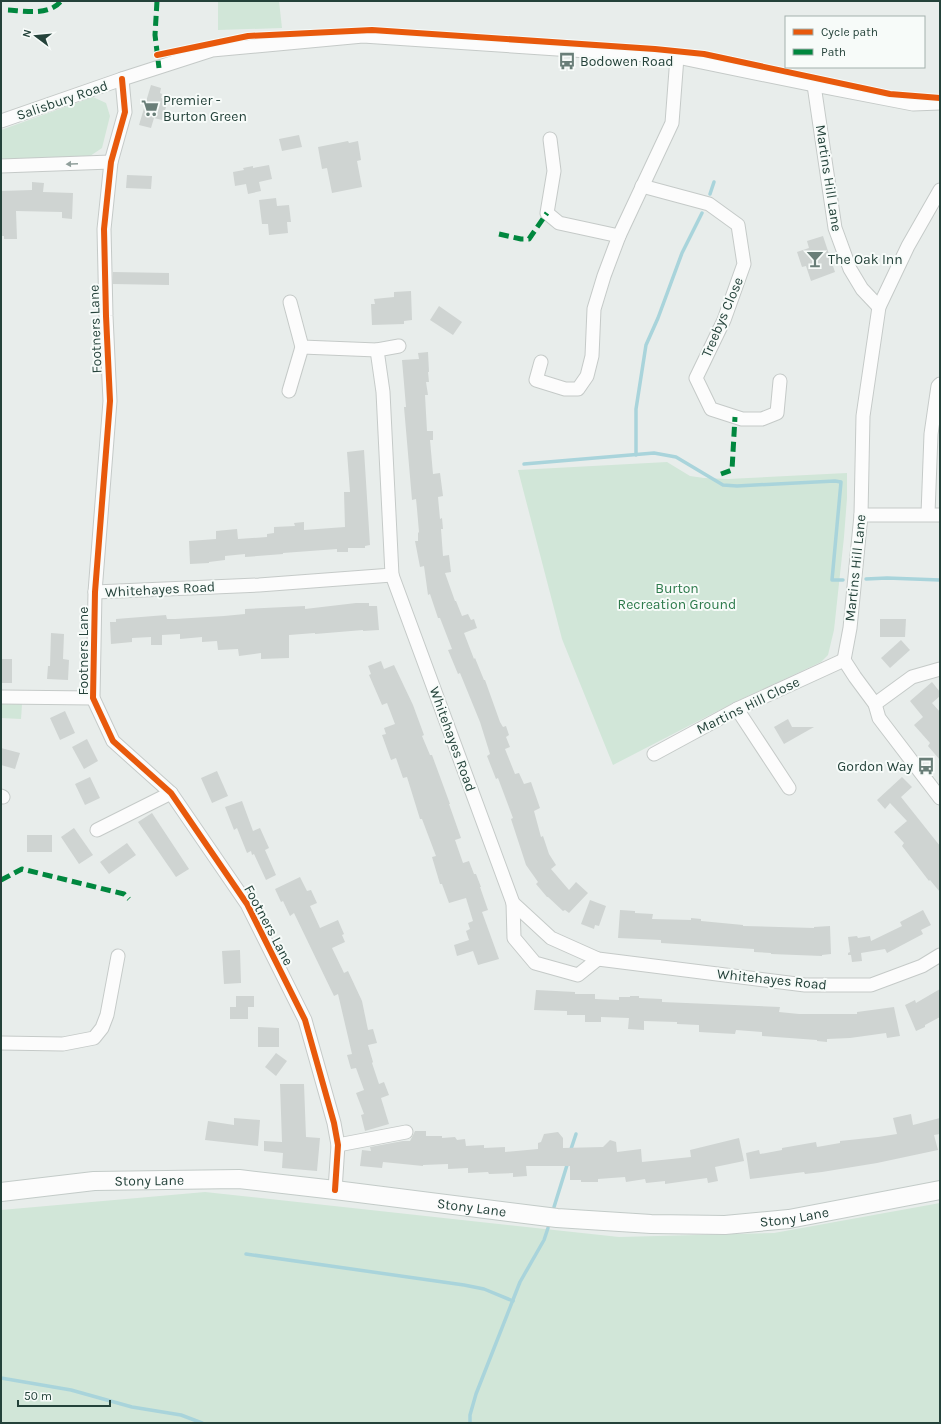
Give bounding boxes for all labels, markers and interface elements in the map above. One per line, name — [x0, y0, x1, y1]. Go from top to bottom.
north arrow — [16, 16, 56, 56]
legend — [785, 16, 925, 68]
text: Cycle path — [821, 25, 878, 39]
text: N — [20, 28, 34, 39]
text: Path — [821, 45, 846, 59]
bus stop icon: Bodowen Road — [557, 51, 577, 71]
place label: Bodowen Road — [580, 53, 674, 70]
street label: Salisbury Road — [14, 77, 110, 124]
place label: Premier - Burton Green — [163, 92, 247, 125]
supermarket icon: Premier - Burton Green — [140, 98, 160, 118]
street label: Martins Hill Lane — [812, 124, 845, 233]
one-way arrow — [66, 160, 78, 167]
bar icon: The Oak Inn — [805, 249, 825, 269]
place label: The Oak Inn — [828, 251, 903, 268]
street label: Treebys Close — [698, 274, 747, 360]
street label: Footners Lane — [85, 284, 106, 374]
street label: Martins Hill Lane — [841, 514, 870, 623]
street label: Whitehayes Road — [104, 578, 216, 601]
park label: Burton Recreation Ground — [618, 580, 736, 613]
street label: Footners Lane — [75, 607, 92, 695]
street label: Martins Hill Close — [694, 673, 803, 738]
street label: Whitehayes Road — [426, 684, 479, 794]
bus stop icon: Gordon Way — [916, 756, 936, 776]
place label: Gordon Way — [837, 758, 913, 775]
street label: Footners Lane — [240, 882, 297, 968]
street label: Whitehayes Road — [716, 965, 828, 994]
street label: Stony Lane — [114, 1172, 184, 1190]
street label: Stony Lane — [436, 1195, 507, 1221]
street label: Stony Lane — [759, 1204, 830, 1231]
scale bar — [18, 1382, 110, 1408]
text: 50 m — [24, 1389, 52, 1403]

